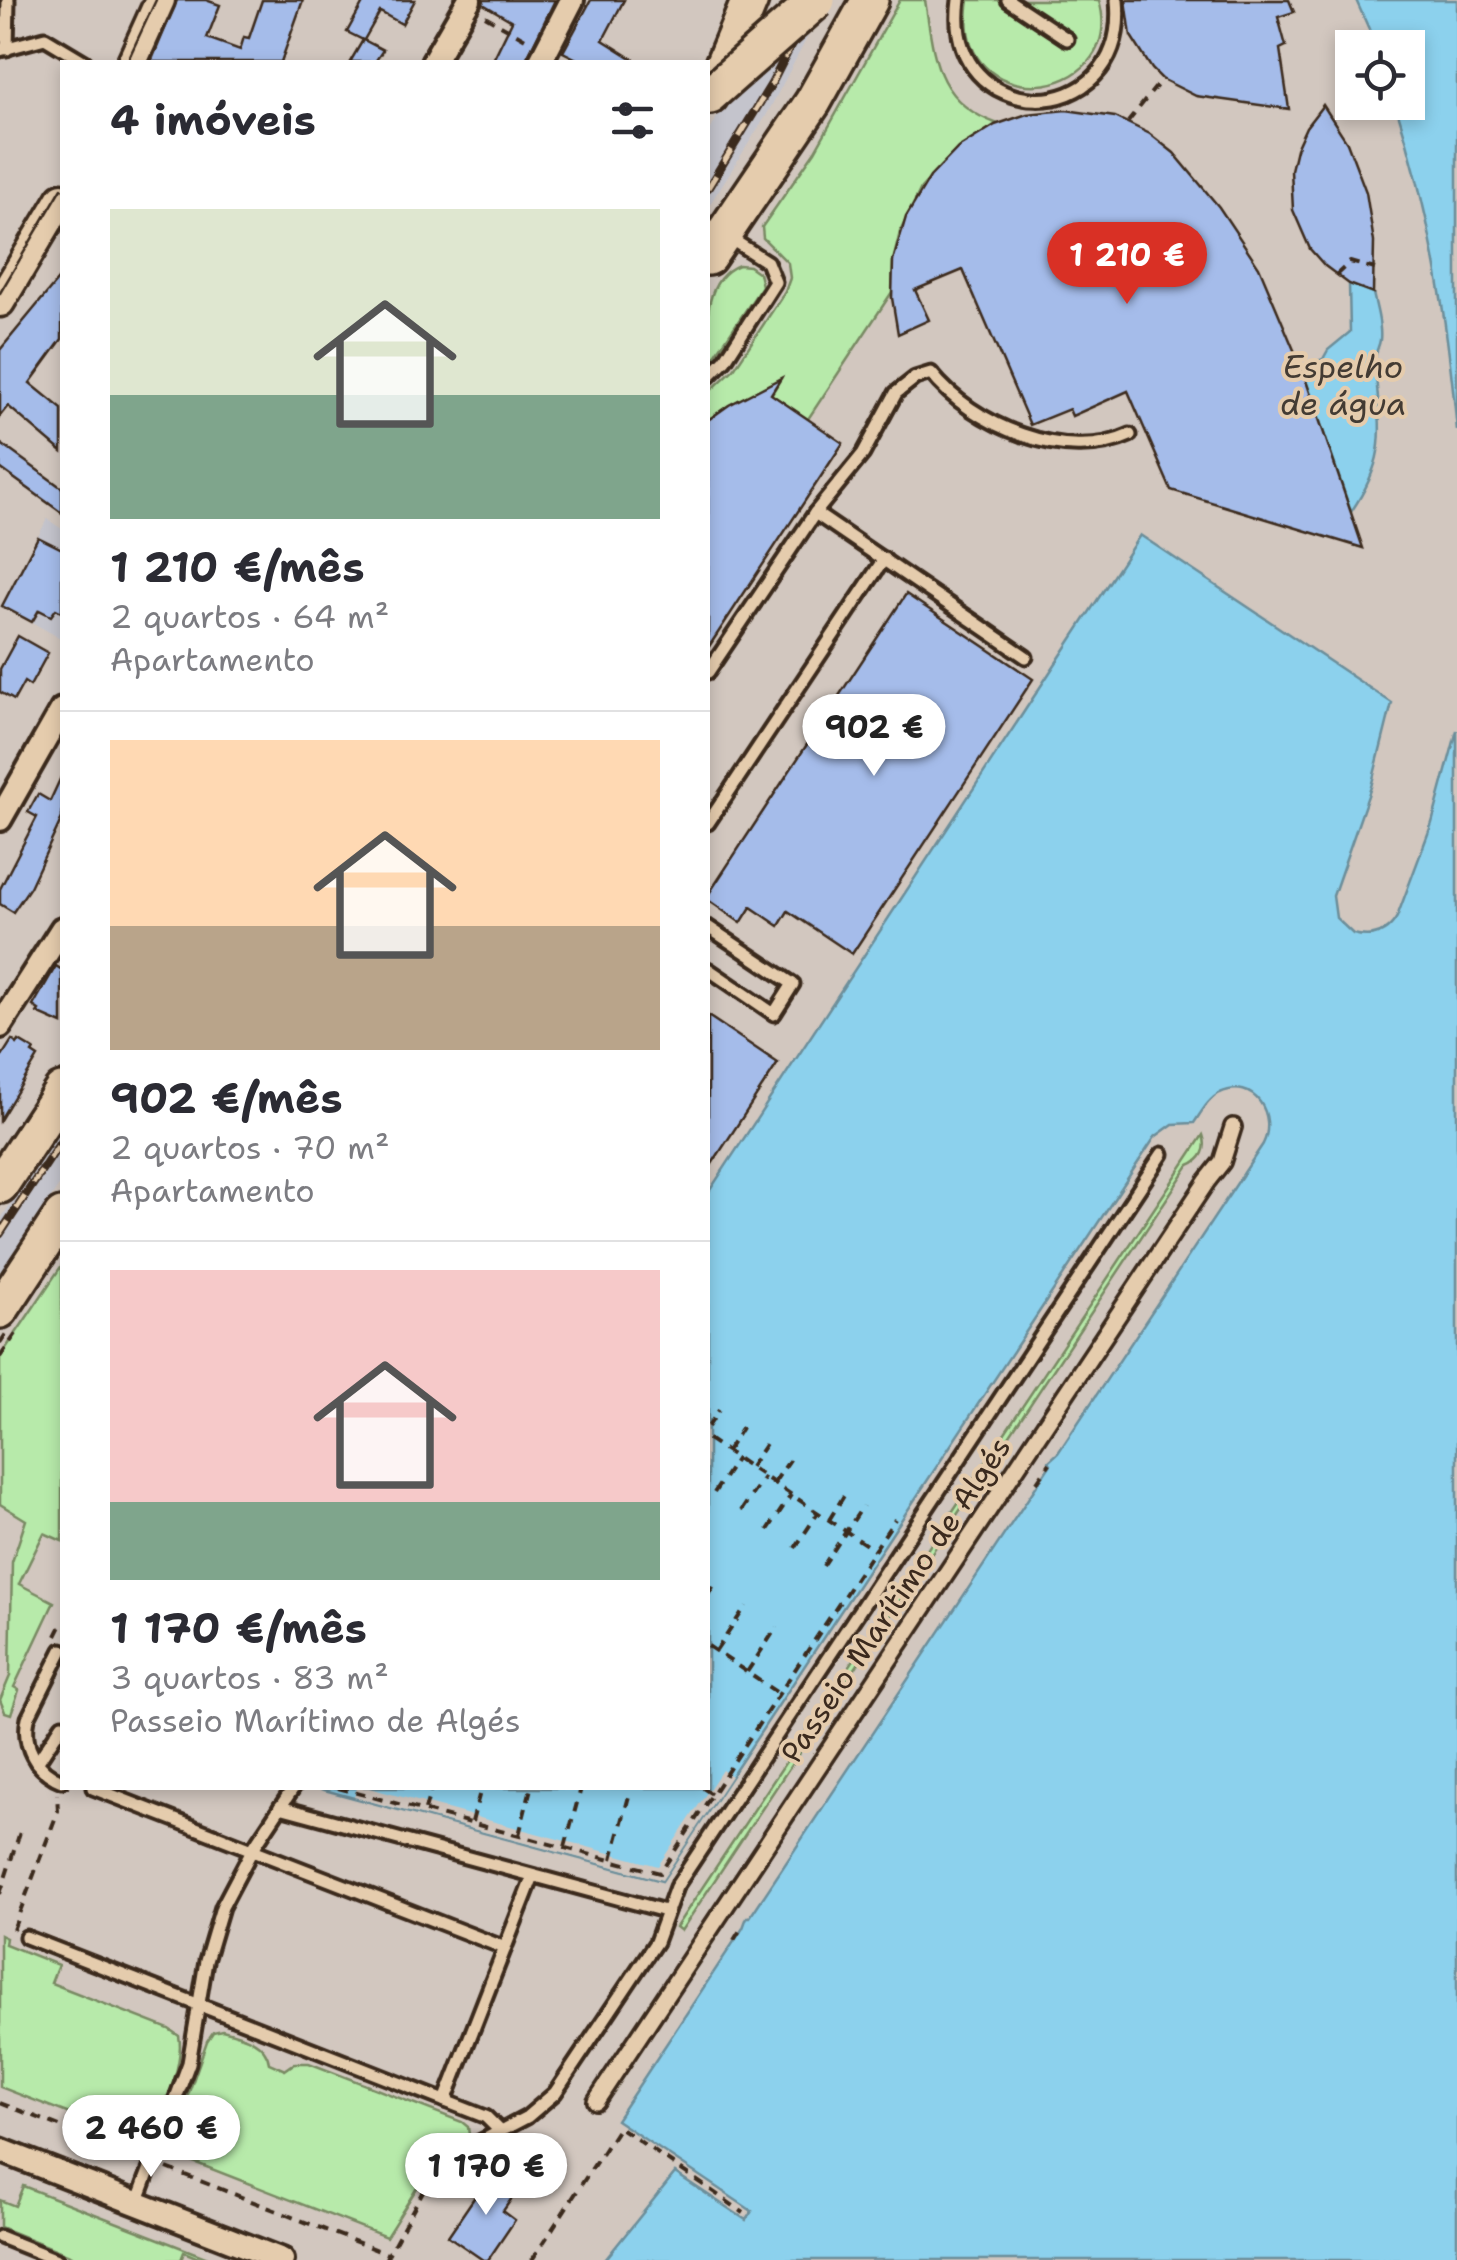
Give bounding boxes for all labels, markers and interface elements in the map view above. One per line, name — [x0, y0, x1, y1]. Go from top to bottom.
map controls — [1335, 30, 1425, 120]
button: locate — [1335, 30, 1425, 120]
text: 4 imóveis — [110, 92, 316, 148]
icon: filters — [605, 93, 660, 148]
pin: 1 210 € — [1035, 222, 1219, 307]
text: 1 210 € — [1069, 233, 1185, 276]
icon: home — [295, 274, 475, 454]
water label: Espelho de água — [1280, 345, 1406, 425]
text: 1 210 €/mês — [110, 539, 365, 595]
text: 2 quartos · 64 m² — [110, 595, 389, 638]
text: Apartamento — [110, 638, 315, 681]
pin: 902 € — [804, 694, 944, 779]
text: 902 € — [824, 705, 924, 748]
icon: home — [295, 805, 475, 985]
text: 902 €/mês — [110, 1070, 343, 1126]
text: 2 quartos · 70 m² — [110, 1126, 390, 1169]
text: Apartamento — [110, 1169, 315, 1212]
icon: home — [295, 1335, 475, 1515]
street label: Passeio Marítimo de Algés — [771, 1429, 1020, 1771]
text: 1 170 €/mês — [110, 1600, 367, 1656]
text: 3 quartos · 83 m² — [110, 1656, 389, 1699]
text: Passeio Marítimo de Algés — [110, 1699, 521, 1742]
pin: 2 460 € — [59, 2095, 243, 2180]
text: 2 460 € — [84, 2106, 218, 2149]
pin: 1 170 € — [394, 2133, 578, 2218]
text: 1 170 € — [427, 2144, 545, 2187]

